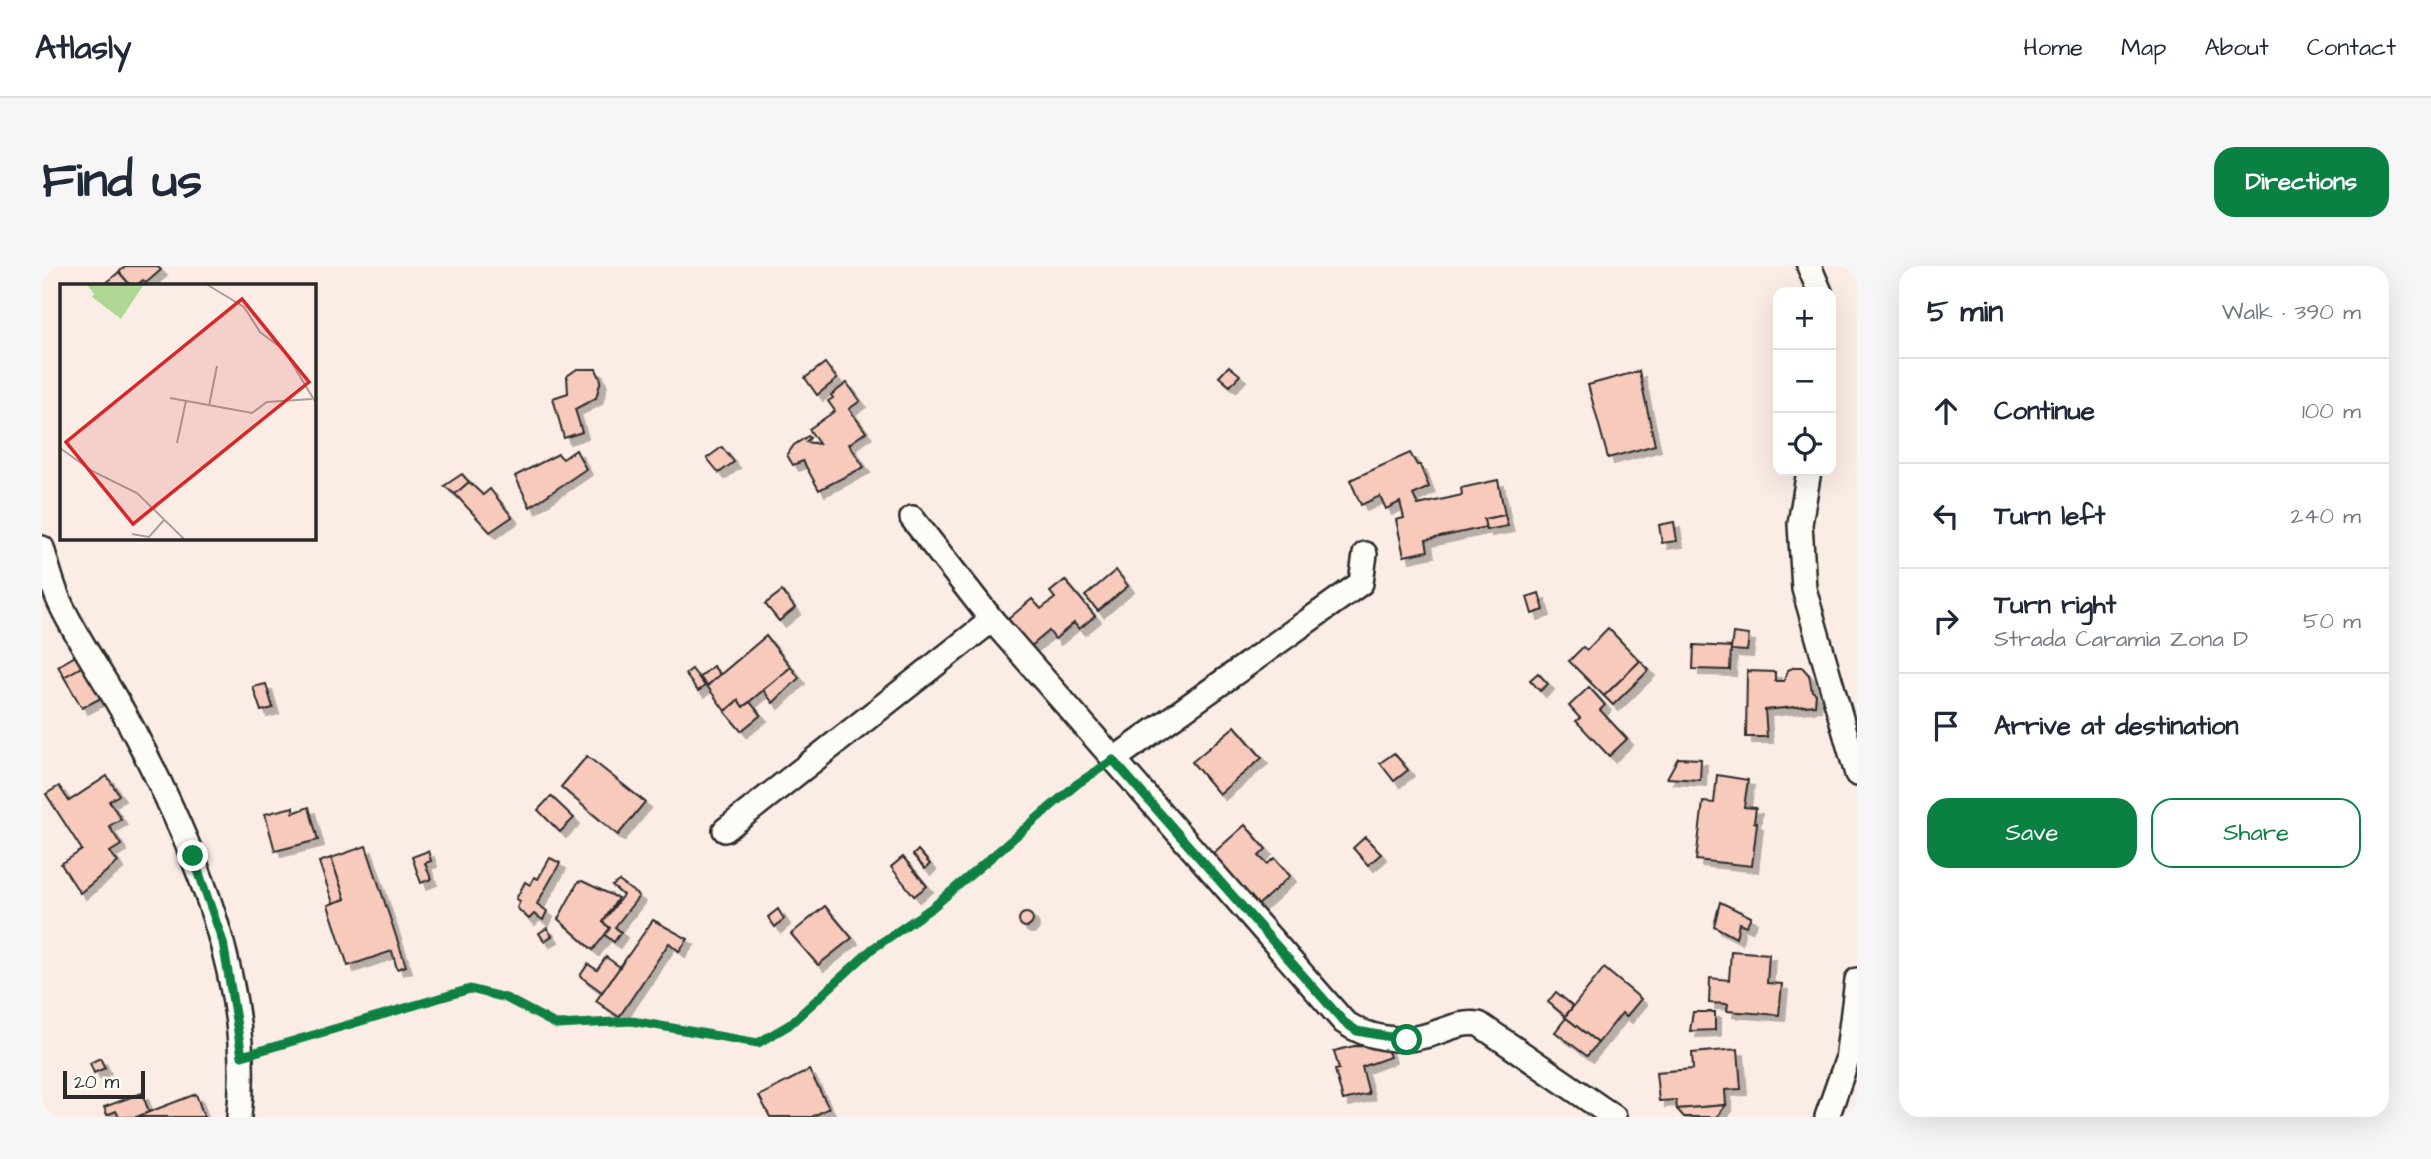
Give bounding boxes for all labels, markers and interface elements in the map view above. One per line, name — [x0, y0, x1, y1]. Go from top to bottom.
text: Atlasly — [35, 25, 131, 71]
text: Home — [2023, 31, 2083, 65]
text: Map — [2121, 31, 2166, 65]
text: About — [2204, 31, 2269, 65]
text: Contact — [2307, 31, 2396, 65]
button: Directions — [2214, 147, 2389, 217]
text: Find us — [42, 148, 202, 216]
inset map — [60, 284, 315, 539]
map controls — [1773, 287, 1836, 476]
button: + — [1773, 287, 1836, 350]
text: 5 min — [1927, 291, 2003, 333]
text: Walk · 390 m — [2222, 296, 2361, 328]
button: − — [1773, 350, 1836, 413]
icon: ahead — [1927, 392, 1965, 430]
text: Continue — [1994, 393, 2095, 429]
text: 100 m — [2302, 395, 2361, 427]
button: locate — [1773, 413, 1836, 476]
icon: left — [1927, 497, 1965, 535]
text: Turn left — [1994, 498, 2105, 534]
text: 240 m — [2291, 500, 2361, 532]
text: Turn right — [1994, 587, 2116, 623]
icon: right — [1927, 602, 1965, 640]
text: 50 m — [2303, 605, 2361, 637]
text: Strada Caramia Zona D — [1994, 623, 2248, 655]
icon: arrive — [1927, 707, 1965, 745]
text: Arrive at destination — [1994, 708, 2239, 744]
button: Save — [1927, 798, 2137, 868]
button: Share — [2151, 798, 2361, 868]
route end — [177, 840, 208, 871]
route start — [1391, 1024, 1422, 1055]
scale bar — [63, 1068, 145, 1100]
text: 20 m — [74, 1069, 119, 1096]

